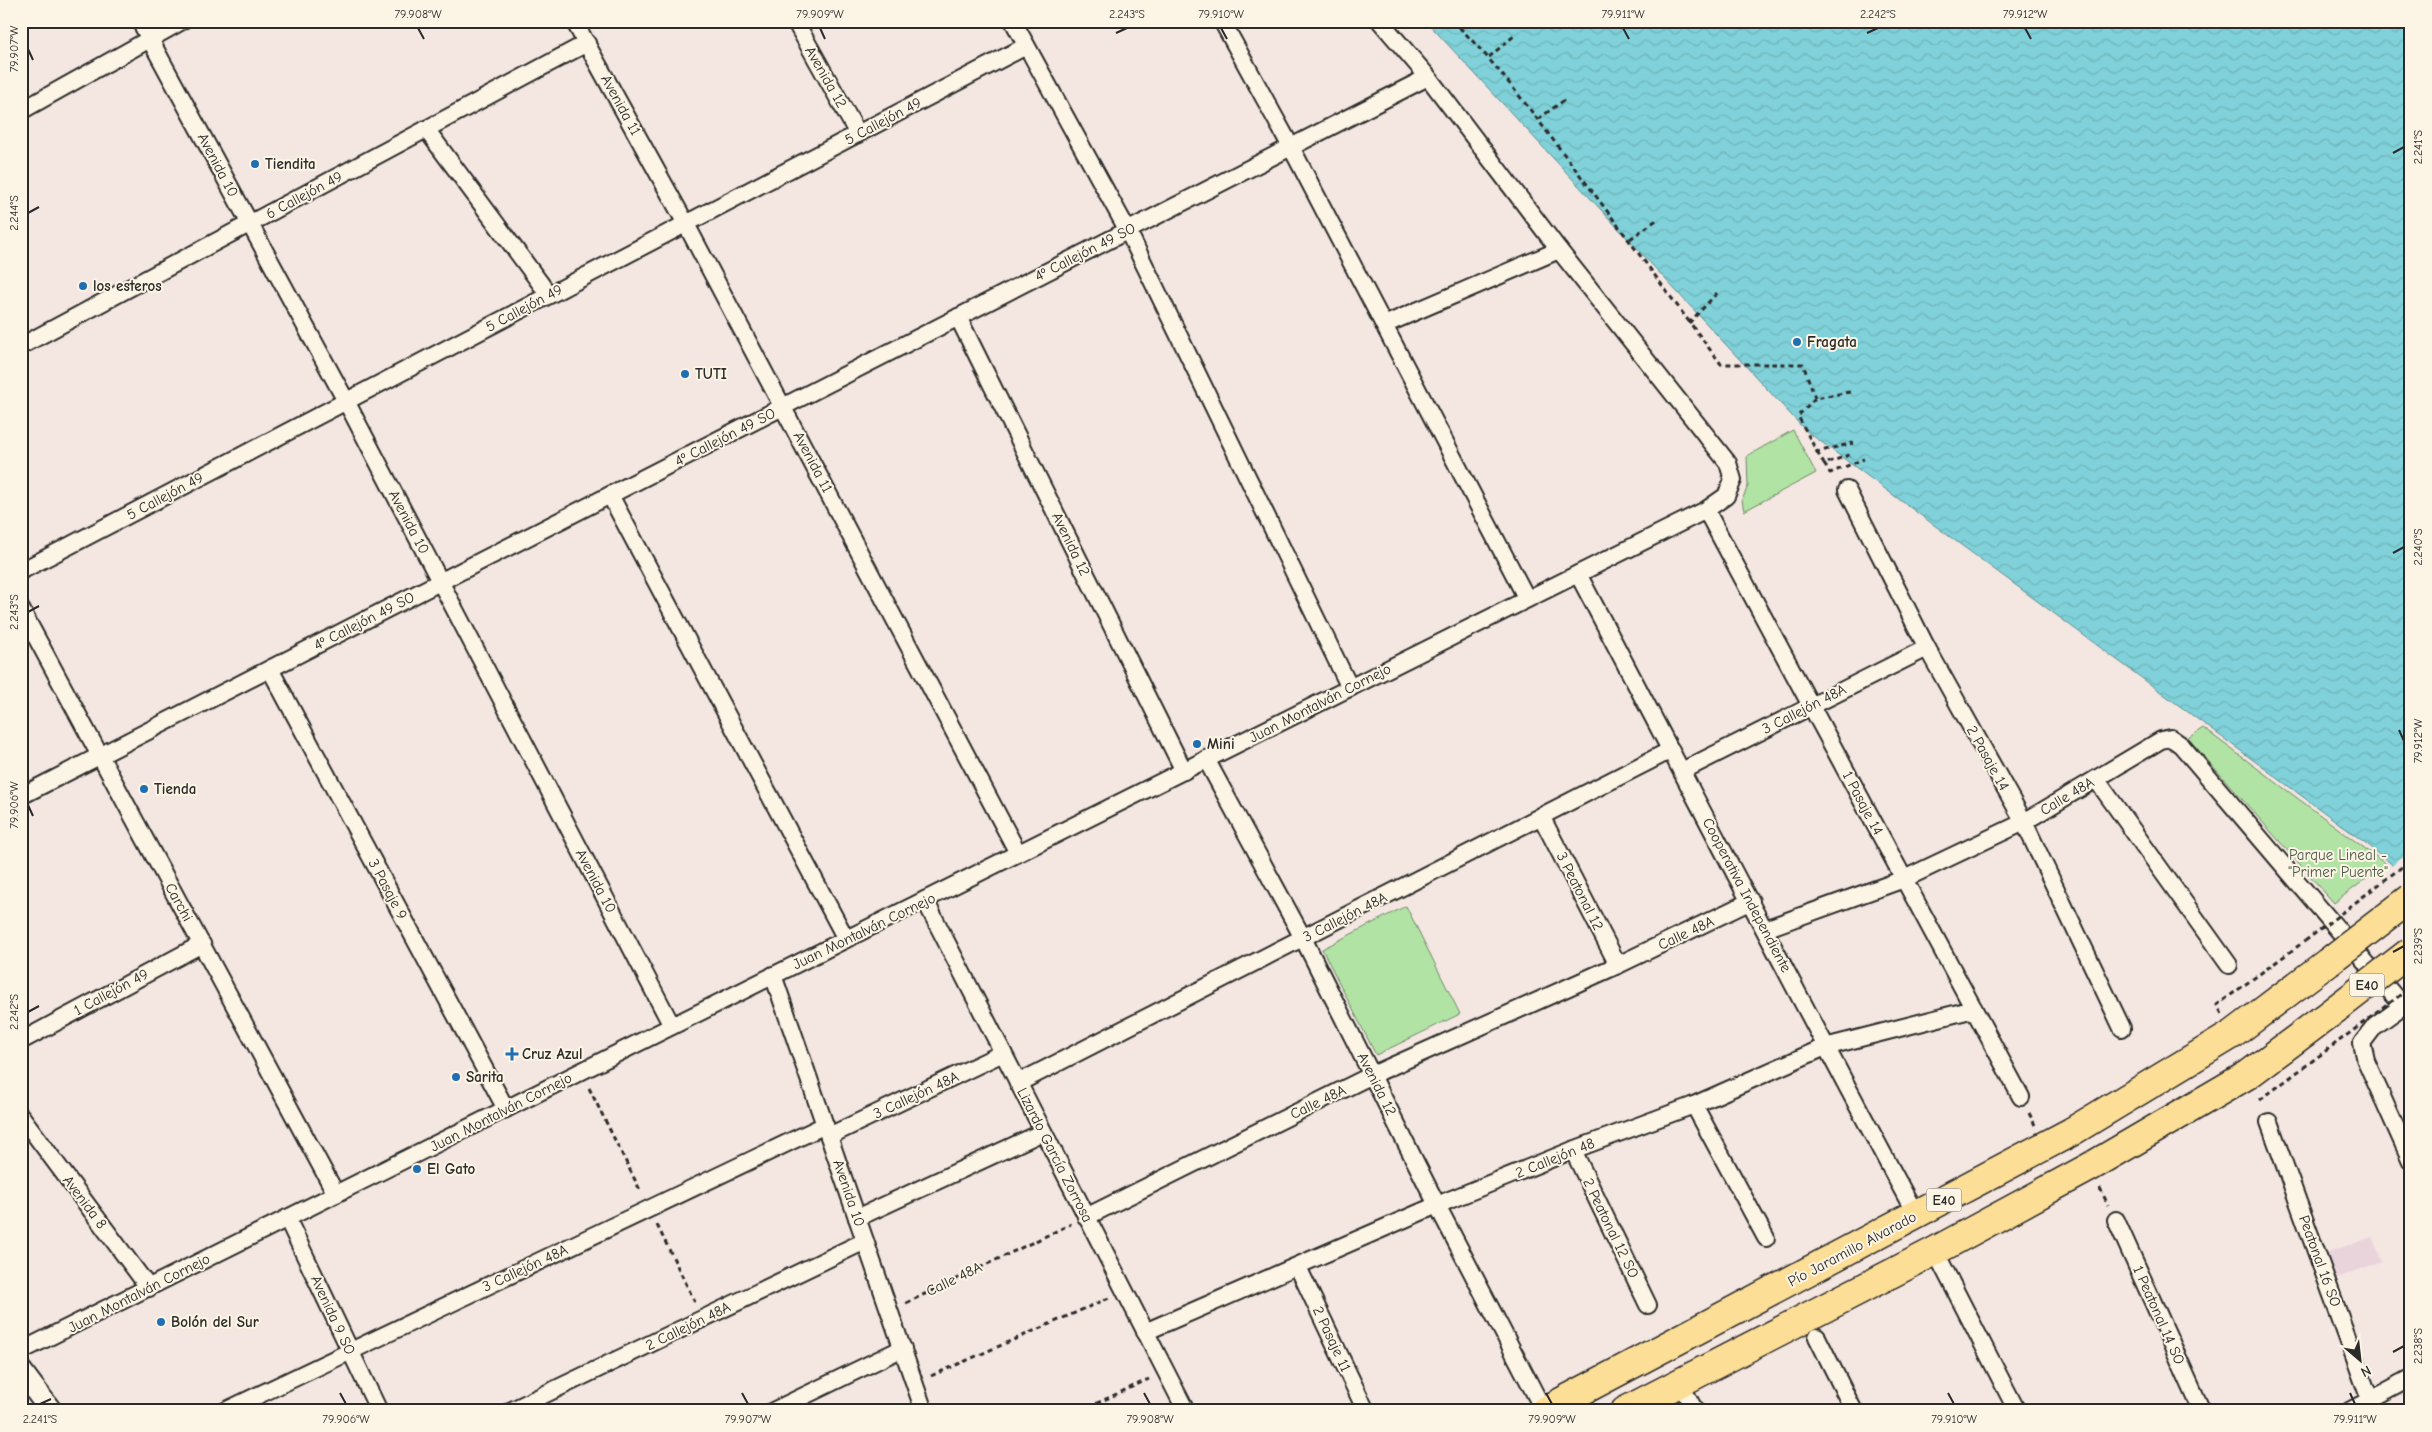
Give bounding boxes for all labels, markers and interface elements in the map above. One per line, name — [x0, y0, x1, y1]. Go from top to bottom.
text: 79.908°W — [394, 7, 442, 21]
text: 79.909°W — [796, 7, 844, 21]
text: 2.243°S — [1109, 7, 1145, 21]
text: 79.910°W — [1198, 7, 1244, 21]
text: 79.911°W — [1601, 7, 1645, 21]
text: 2.242°S — [1860, 7, 1896, 21]
text: 79.912°W — [2003, 7, 2048, 21]
text: 79.907°W — [7, 25, 21, 72]
street label: Avenida 12 — [801, 43, 851, 111]
street label: Avenida 11 — [597, 72, 645, 138]
street label: 5 Callejón 49 — [842, 93, 924, 149]
text: 2.241°S — [2411, 129, 2425, 164]
street label: Avenida 10 — [194, 130, 242, 200]
place label: Tiendita — [265, 155, 316, 173]
marker: Tiendita — [249, 158, 261, 170]
street label: 6 Callejón 49 — [263, 167, 345, 223]
text: 2.244°S — [7, 195, 21, 231]
street label: 4º Callejón 49 SO — [1032, 219, 1138, 285]
place label: los esteros — [93, 277, 162, 295]
marker: los esteros — [77, 280, 89, 292]
street label: 5 Callejón 49 — [483, 280, 565, 336]
place label: Fragata — [1807, 333, 1857, 351]
marker: Fragata — [1791, 336, 1803, 348]
place label: TUTI — [695, 365, 727, 383]
marker: TUTI — [679, 368, 691, 380]
street label: 4º Callejón 49 SO — [672, 404, 778, 470]
street label: Avenida 11 — [789, 428, 837, 496]
street label: 5 Callejón 49 — [124, 468, 206, 524]
street label: Avenida 10 — [385, 487, 433, 557]
street label: Avenida 12 — [1048, 509, 1094, 579]
text: 2.240°S — [2411, 528, 2425, 566]
street label: 4º Callejón 49 SO — [311, 588, 417, 654]
text: 2.243°S — [7, 594, 21, 630]
street label: Juan Montalván Cornejo — [1246, 659, 1394, 747]
street label: 3 Callejón 48A — [1759, 680, 1849, 738]
text: 79.912°W — [2411, 718, 2425, 763]
street label: 2 Pasaje 14 — [1963, 722, 2013, 794]
place label: Mini — [1207, 735, 1235, 753]
marker: Mini — [1191, 738, 1203, 750]
street label: 1 Pasaje 14 — [1839, 768, 1887, 838]
street label: Calle 48A — [2037, 773, 2097, 819]
place label: Tienda — [154, 780, 196, 798]
text: 79.906°W — [7, 781, 21, 829]
marker: Tienda — [138, 783, 150, 795]
street label: Cooperativa Independiente — [1699, 815, 1796, 976]
street label: Avenida 10 — [572, 846, 620, 916]
park label: Parque Lineal - "Primer Puente" — [2288, 846, 2388, 881]
street label: 3 Peatonal 12 — [1553, 849, 1607, 933]
street label: 3 Pasaje 9 — [365, 856, 411, 922]
street label: Carchi — [161, 880, 197, 924]
street label: 3 Callejón 48A — [1300, 888, 1390, 946]
street label: Juan Montalván Cornejo — [790, 889, 938, 973]
street label: Calle 48A — [1655, 912, 1717, 954]
text: 2.239°S — [2411, 927, 2425, 964]
street label: 1 Callejón 49 — [71, 965, 151, 1019]
road number: E40 — [2350, 974, 2384, 996]
text: 2.242°S — [7, 994, 21, 1030]
place label: Cruz Azul — [522, 1045, 583, 1063]
marker: Cruz Azul — [506, 1048, 518, 1060]
street label: Avenida 12 — [1353, 1049, 1401, 1119]
street label: 3 Callejón 48A — [870, 1067, 962, 1123]
street label: Juan Montalván Cornejo — [427, 1068, 575, 1156]
place label: Sarita — [466, 1068, 504, 1086]
marker: Sarita — [450, 1071, 462, 1083]
street label: Calle 48A — [1287, 1081, 1349, 1123]
street label: Lizardo García Zorrosa — [1013, 1085, 1097, 1225]
street label: 2 Callejón 48 — [1513, 1134, 1597, 1182]
street label: Avenida 10 — [829, 1157, 869, 1229]
place label: El Gato — [427, 1160, 476, 1178]
marker: El Gato — [411, 1163, 423, 1175]
street label: Avenida 8 — [59, 1172, 111, 1232]
street label: 2 Peatonal 12 SO — [1579, 1175, 1643, 1281]
road number: E40 — [1926, 1188, 1962, 1212]
street label: Pío Jaramillo Alvarado — [1785, 1207, 1919, 1291]
street label: Peatonal 16 SO — [2295, 1213, 2345, 1309]
street label: 3 Callejón 48A — [479, 1240, 571, 1296]
street label: Juan Montalván Cornejo — [65, 1249, 213, 1337]
street label: Calle 48A — [923, 1258, 985, 1300]
street label: 1 Peatonal 14 SO — [2129, 1263, 2189, 1367]
street label: Avenida 9 SO — [307, 1272, 359, 1358]
street label: 2 Callejón 48A — [643, 1298, 734, 1354]
street label: 2 Pasaje 11 — [1309, 1303, 1355, 1375]
place label: Bolón del Sur — [171, 1313, 259, 1331]
marker: Bolón del Sur — [155, 1316, 167, 1328]
text: 2.238°S — [2411, 1328, 2425, 1364]
north arrow — [2334, 1334, 2384, 1384]
text: N — [2358, 1361, 2374, 1381]
text: 2.241°S — [23, 1412, 58, 1426]
text: 79.906°W — [322, 1412, 370, 1426]
text: 79.907°W — [725, 1412, 772, 1426]
text: 79.908°W — [1126, 1412, 1174, 1426]
text: 79.909°W — [1528, 1412, 1576, 1426]
text: 79.910°W — [1931, 1412, 1977, 1426]
text: 79.911°W — [2333, 1412, 2377, 1426]

